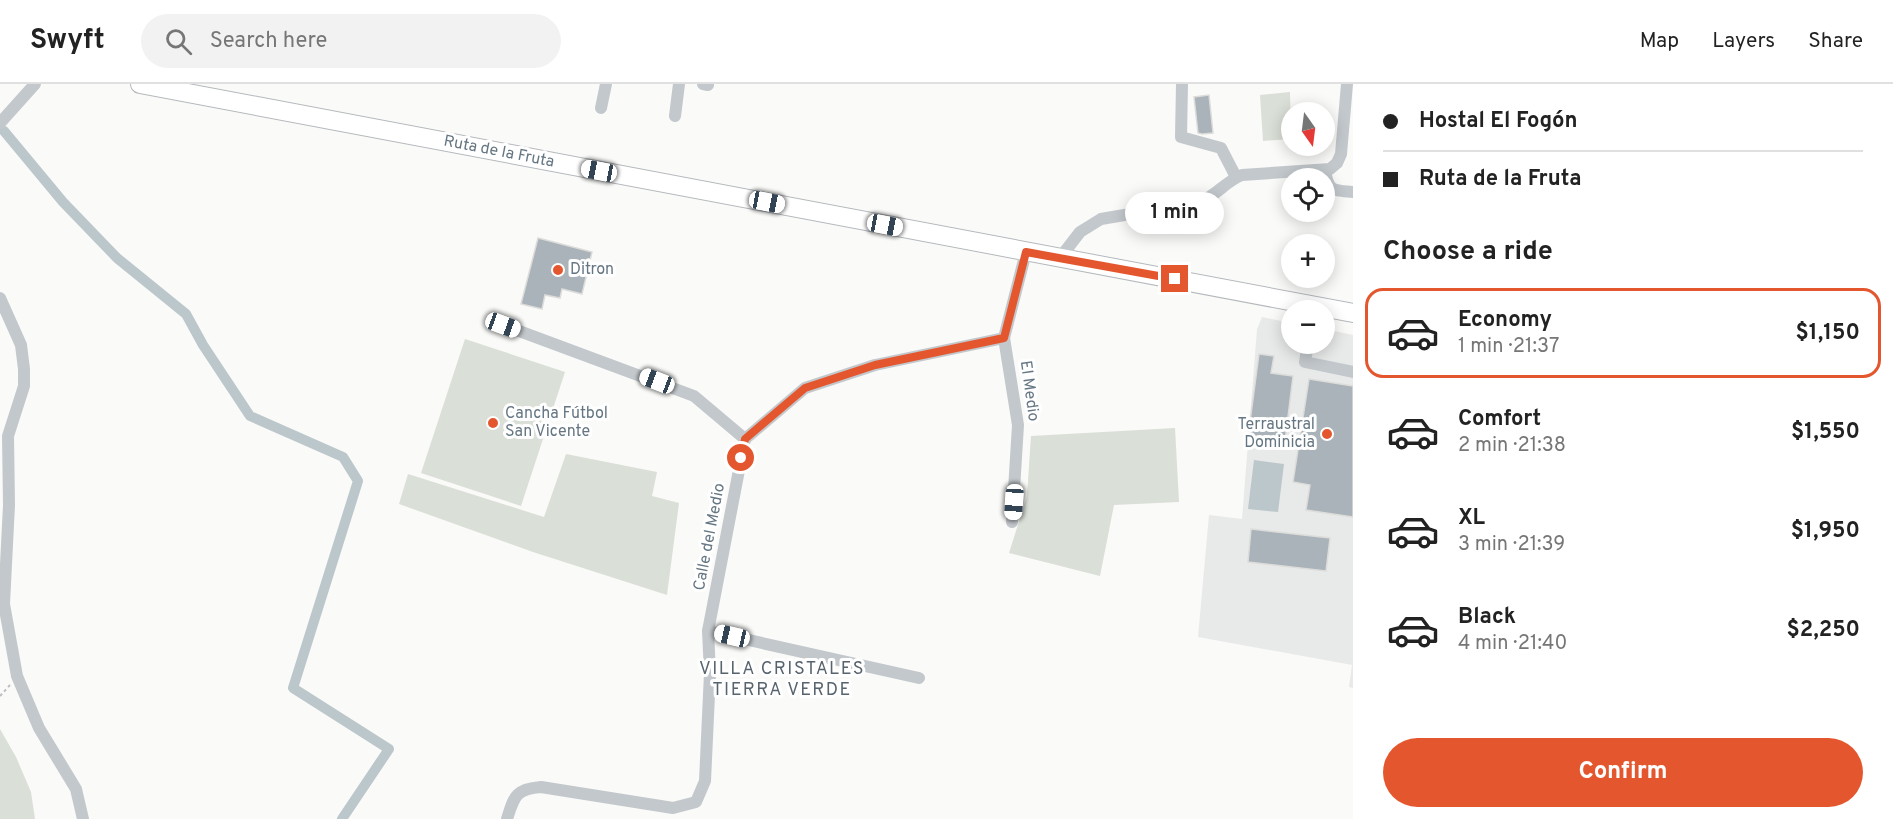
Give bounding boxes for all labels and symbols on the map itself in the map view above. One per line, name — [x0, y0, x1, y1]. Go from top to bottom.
north arrow — [1281, 102, 1335, 156]
street label: Ruta de la Fruta — [442, 131, 556, 173]
car — [580, 159, 618, 183]
car — [748, 190, 786, 214]
callout: 1 min — [1126, 192, 1224, 234]
car — [866, 213, 904, 237]
place label: Ditron — [570, 260, 614, 280]
marker: Ditron — [551, 263, 565, 277]
route end — [1161, 265, 1188, 292]
car — [483, 310, 523, 340]
street label: El Medio — [1015, 359, 1043, 423]
car — [637, 366, 677, 396]
place label: Cancha Fútbol San Vicente — [505, 404, 608, 442]
place label: Terraustral Dominicia — [1238, 415, 1315, 453]
marker: Cancha Fútbol San Vicente — [486, 416, 500, 430]
marker: Terraustral Dominicia — [1320, 427, 1334, 441]
route start — [727, 444, 754, 471]
street label: Calle del Medio — [690, 482, 730, 592]
car — [1004, 483, 1024, 521]
car — [712, 623, 752, 649]
district label: VILLA CRISTALES TIERRA VERDE — [699, 658, 865, 702]

